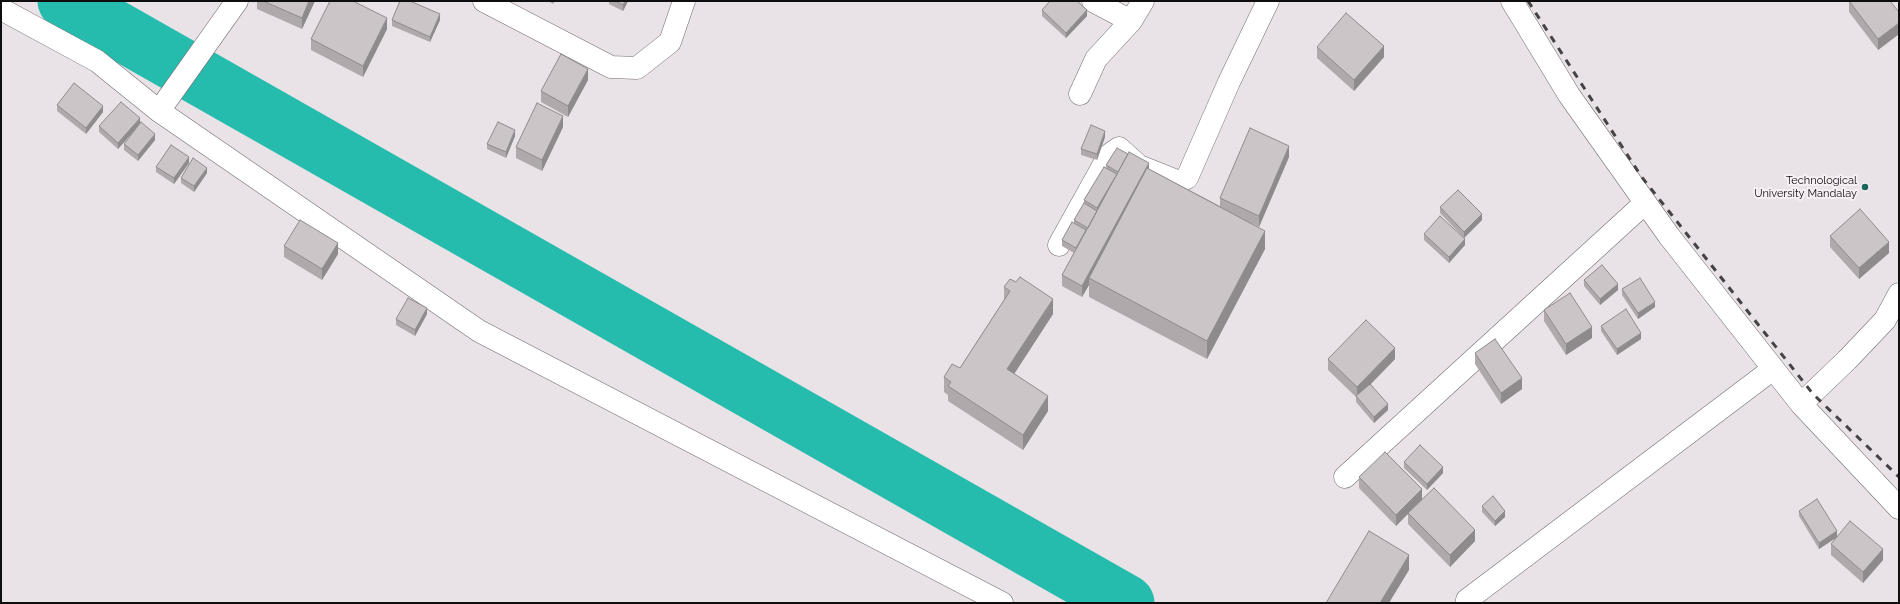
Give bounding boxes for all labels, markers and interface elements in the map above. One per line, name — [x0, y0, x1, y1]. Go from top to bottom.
place label: Technological University Mandalay — [1754, 174, 1857, 200]
marker: Technological University Mandalay — [1860, 182, 1870, 192]

